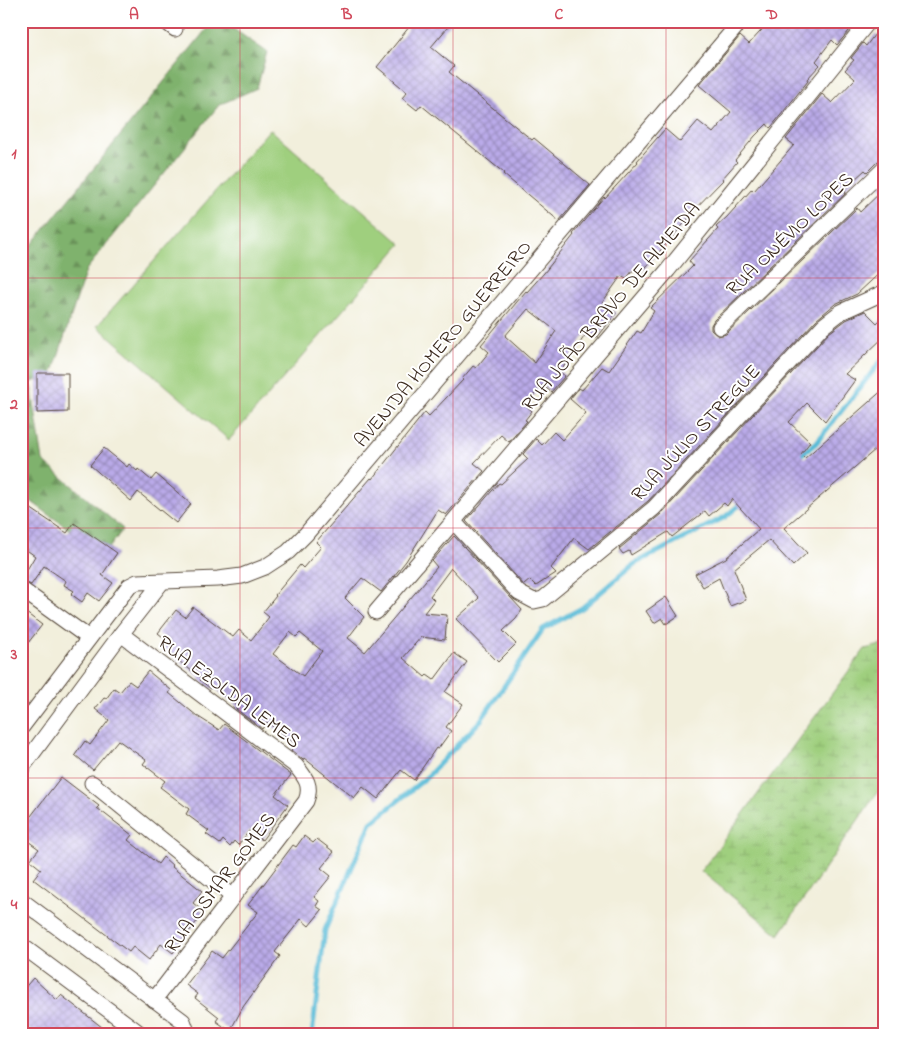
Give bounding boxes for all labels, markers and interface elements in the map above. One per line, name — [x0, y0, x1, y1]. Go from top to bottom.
text: A — [129, 3, 139, 27]
text: B — [341, 3, 353, 27]
text: C — [555, 3, 564, 27]
text: D — [765, 3, 778, 27]
text: 1 — [11, 142, 17, 166]
street label: RUA ONÉVIO LOPES — [720, 166, 861, 304]
street label: RUA JOÃO BRAVO DE ALMEIDA — [516, 197, 708, 419]
street label: AVENIDA HOMERO GUERREIRO — [348, 235, 540, 455]
street label: RUA JÚLIO STREGUE — [625, 359, 768, 509]
text: 2 — [9, 393, 18, 417]
street label: RUA EZOLDA LEMES — [151, 629, 306, 757]
text: 3 — [10, 643, 18, 667]
street label: RUA OSMAR GOMES — [158, 807, 284, 960]
text: 4 — [10, 893, 18, 917]

